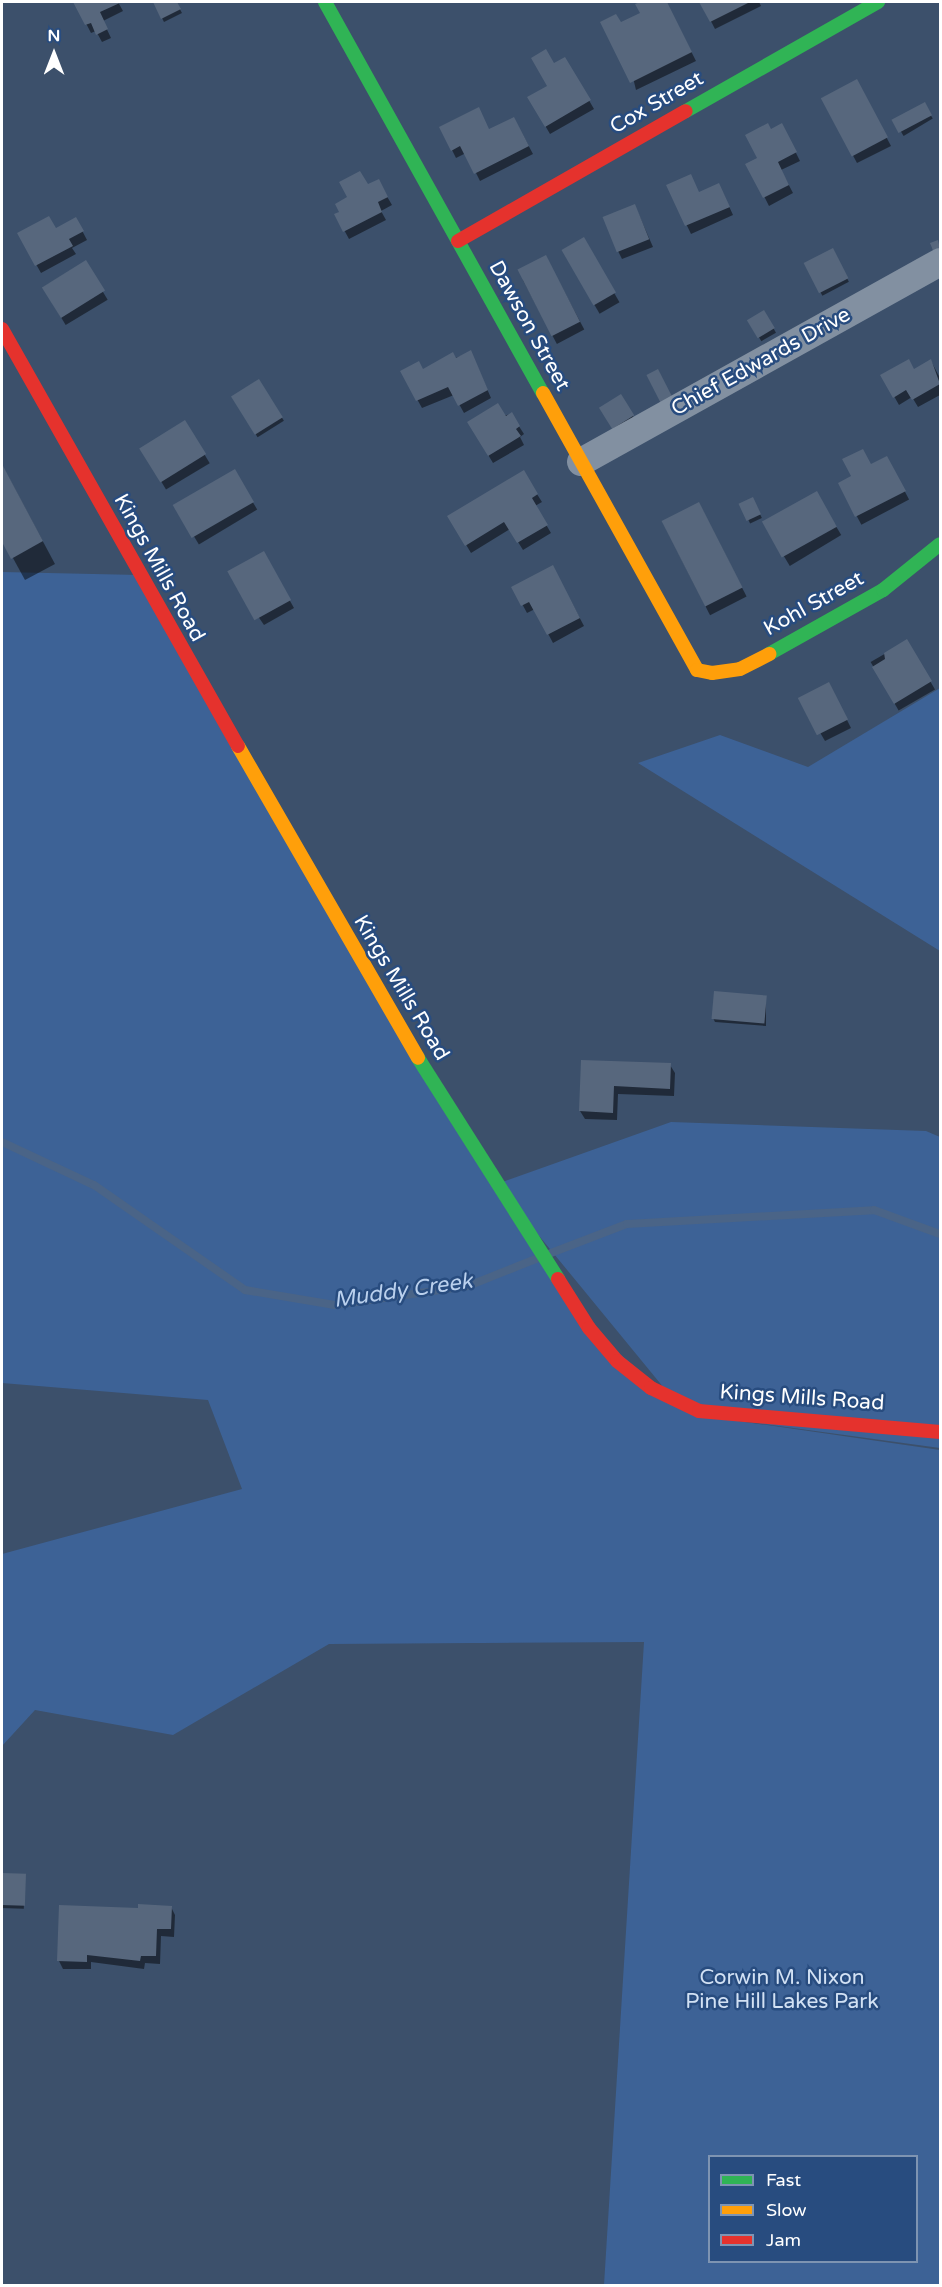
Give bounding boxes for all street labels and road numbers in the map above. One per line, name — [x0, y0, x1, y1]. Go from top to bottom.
street label: Cox Street — [606, 66, 708, 140]
street label: Dawson Street — [483, 257, 575, 395]
street label: Chief Edwards Drive — [667, 302, 855, 422]
street label: Kings Mills Road — [108, 490, 210, 646]
street label: Kohl Street — [760, 566, 868, 642]
street label: Kings Mills Road — [348, 911, 454, 1065]
street label: Kings Mills Road — [719, 1380, 885, 1416]

